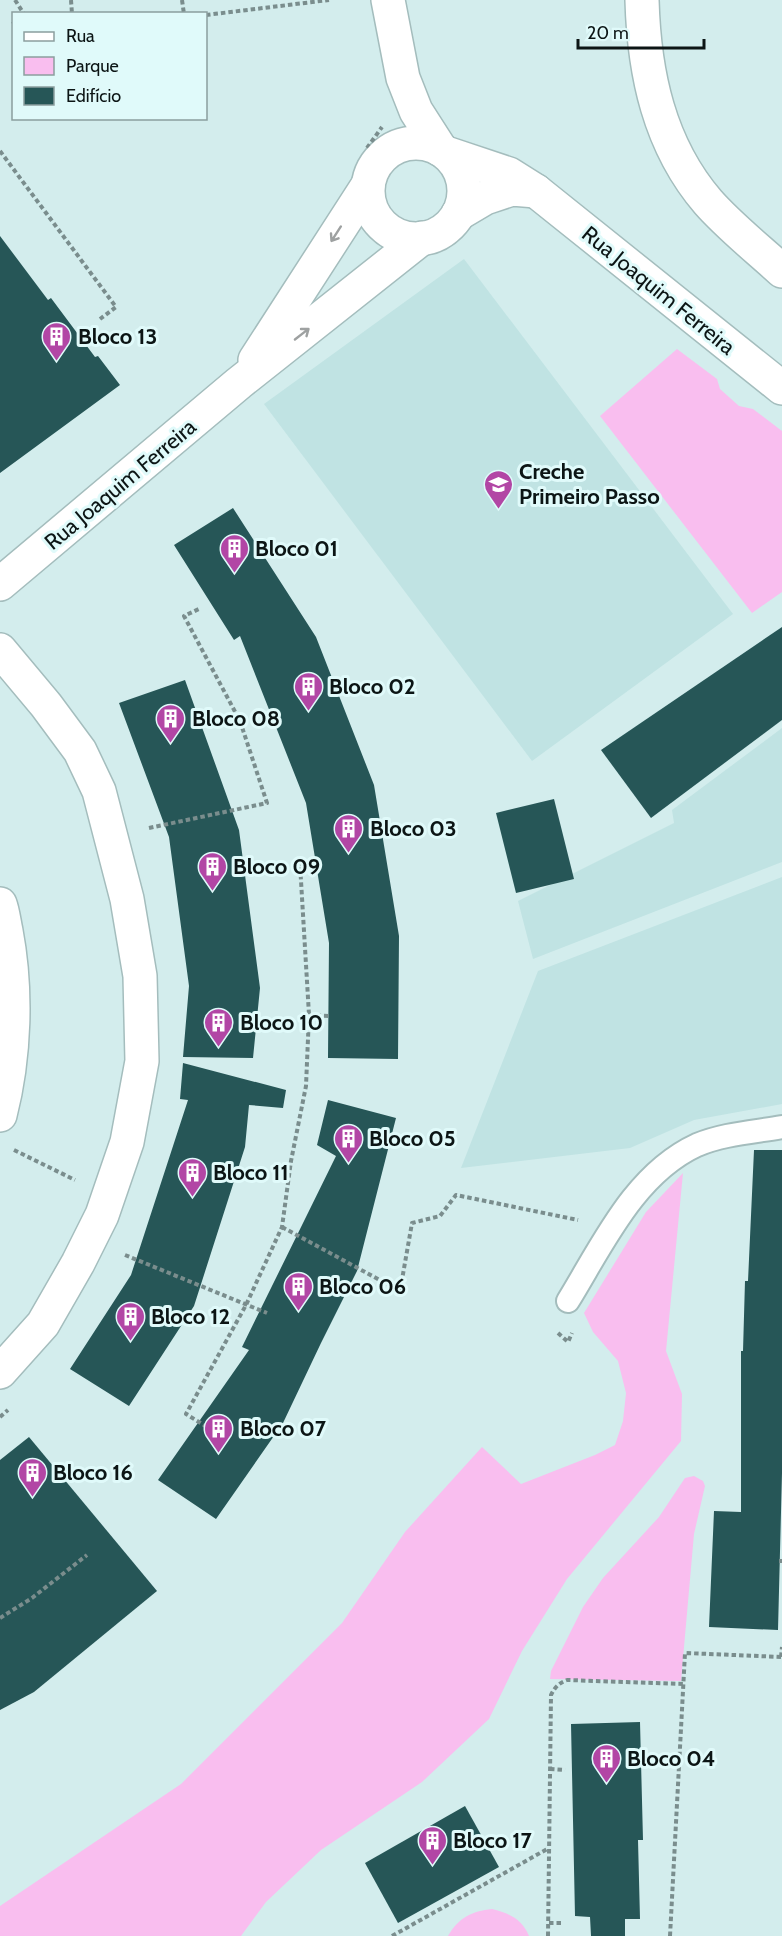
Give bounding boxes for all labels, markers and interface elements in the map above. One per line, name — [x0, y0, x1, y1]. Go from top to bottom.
legend — [12, 12, 207, 120]
scale bar — [578, 12, 704, 50]
text: 20 m — [587, 22, 629, 44]
text: Rua — [66, 25, 95, 47]
text: Parque — [66, 55, 119, 77]
text: Edifício — [66, 85, 121, 107]
street label: Rua Joaquim Ferreira — [577, 220, 741, 361]
one-way arrow — [330, 225, 342, 242]
building icon: Bloco 13 — [41, 320, 73, 362]
place label: Bloco 13 — [78, 323, 157, 350]
one-way arrow — [294, 327, 310, 340]
street label: Rua Joaquim Ferreira — [39, 413, 202, 556]
place label: Creche Primeiro Passo — [519, 458, 660, 510]
school or university icon: Creche Primeiro Passo — [482, 468, 514, 510]
building icon: Bloco 01 — [218, 532, 250, 574]
place label: Bloco 01 — [255, 535, 338, 562]
building icon: Bloco 02 — [292, 670, 324, 712]
place label: Bloco 02 — [329, 673, 415, 700]
building icon: Bloco 08 — [155, 702, 187, 744]
place label: Bloco 08 — [192, 705, 280, 732]
building icon: Bloco 03 — [333, 812, 365, 854]
place label: Bloco 03 — [370, 815, 457, 842]
building icon: Bloco 09 — [196, 850, 228, 892]
place label: Bloco 09 — [233, 853, 320, 880]
building icon: Bloco 10 — [203, 1006, 235, 1048]
place label: Bloco 10 — [240, 1009, 323, 1036]
building icon: Bloco 05 — [332, 1122, 364, 1164]
place label: Bloco 05 — [369, 1125, 456, 1152]
building icon: Bloco 11 — [176, 1156, 208, 1198]
place label: Bloco 11 — [213, 1159, 289, 1186]
building icon: Bloco 06 — [282, 1270, 314, 1312]
place label: Bloco 06 — [319, 1273, 406, 1300]
building icon: Bloco 12 — [114, 1300, 146, 1342]
place label: Bloco 12 — [151, 1303, 230, 1330]
building icon: Bloco 07 — [203, 1412, 235, 1454]
place label: Bloco 07 — [240, 1415, 327, 1442]
building icon: Bloco 16 — [16, 1456, 48, 1498]
place label: Bloco 16 — [53, 1459, 133, 1486]
building icon: Bloco 04 — [590, 1742, 622, 1784]
place label: Bloco 04 — [627, 1745, 715, 1772]
building icon: Bloco 17 — [416, 1824, 448, 1866]
place label: Bloco 17 — [453, 1827, 532, 1854]

